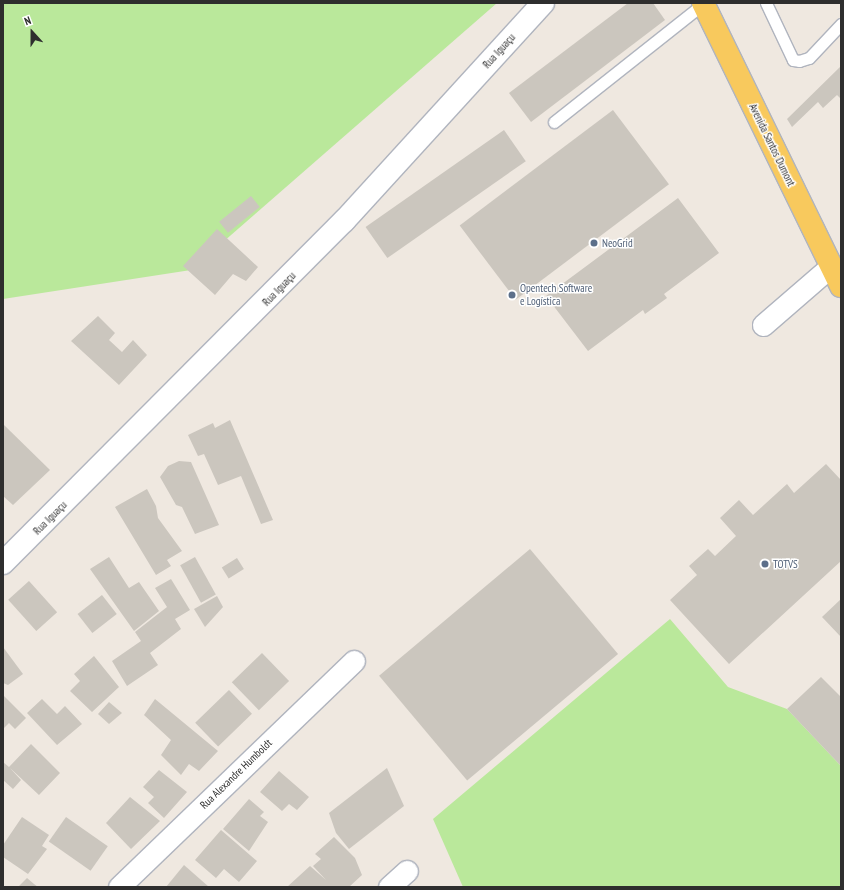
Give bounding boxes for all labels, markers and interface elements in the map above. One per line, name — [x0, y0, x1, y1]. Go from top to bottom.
north arrow — [12, 12, 52, 52]
text: N — [22, 13, 33, 28]
street label: Rua Iguaçu — [480, 31, 518, 71]
street label: Avenida Santos Dumont — [746, 101, 798, 189]
place label: NeoGrid — [602, 236, 633, 250]
marker: NeoGrid — [589, 238, 599, 248]
street label: Rua Iguaçu — [260, 269, 298, 309]
place label: Opentech Software e Logística — [520, 282, 592, 308]
marker: Opentech Software e Logística — [507, 290, 517, 300]
street label: Rua Iguaçu — [30, 498, 70, 538]
place label: TOTVS — [773, 557, 798, 571]
marker: TOTVS — [760, 559, 770, 569]
street label: Rua Alexandre Humboldt — [197, 736, 275, 812]

